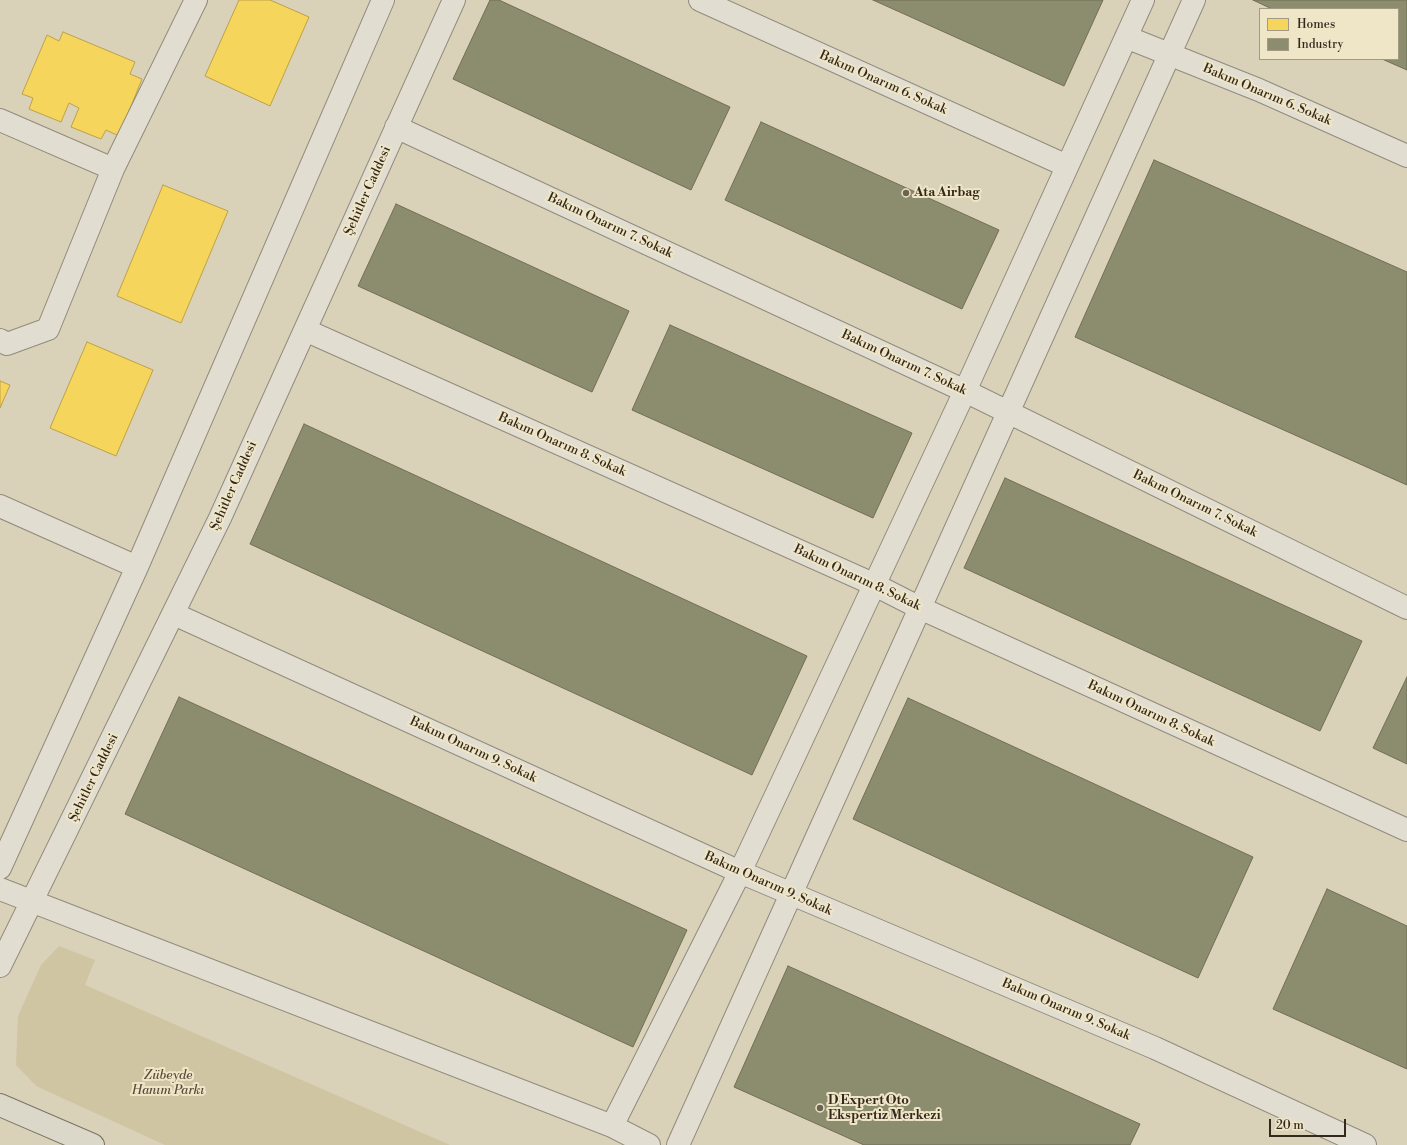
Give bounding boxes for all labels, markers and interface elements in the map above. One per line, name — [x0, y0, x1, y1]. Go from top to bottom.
legend — [1259, 8, 1399, 60]
text: Homes — [1297, 17, 1335, 32]
text: Industry — [1297, 37, 1343, 52]
street label: Bakım Onarım 6. Sokak — [817, 48, 949, 118]
street label: Bakım Onarım 6. Sokak — [1200, 61, 1334, 129]
street label: Şehitler Caddesi — [341, 144, 395, 238]
place label: Ata Airbag — [914, 185, 980, 201]
marker: Ata Airbag — [901, 188, 911, 198]
street label: Bakım Onarım 7. Sokak — [545, 190, 675, 262]
street label: Bakım Onarım 7. Sokak — [839, 327, 969, 399]
street label: Bakım Onarım 8. Sokak — [496, 410, 628, 480]
street label: Şehitler Caddesi — [207, 439, 261, 533]
street label: Bakım Onarım 7. Sokak — [1130, 467, 1260, 541]
street label: Bakım Onarım 8. Sokak — [791, 542, 923, 614]
street label: Bakım Onarım 8. Sokak — [1085, 678, 1217, 750]
street label: Bakım Onarım 9. Sokak — [407, 714, 539, 786]
street label: Şehitler Caddesi — [66, 731, 122, 825]
street label: Bakım Onarım 9. Sokak — [702, 849, 834, 919]
street label: Bakım Onarım 9. Sokak — [999, 976, 1133, 1044]
park label: Zübeyde Hanım Parkı — [132, 1068, 204, 1099]
place label: D Expert Oto Ekspertiz Merkezi — [828, 1093, 941, 1124]
marker: D Expert Oto Ekspertiz Merkezi — [815, 1103, 825, 1113]
scale bar — [1271, 1111, 1348, 1137]
text: 20 m — [1276, 1118, 1304, 1133]

